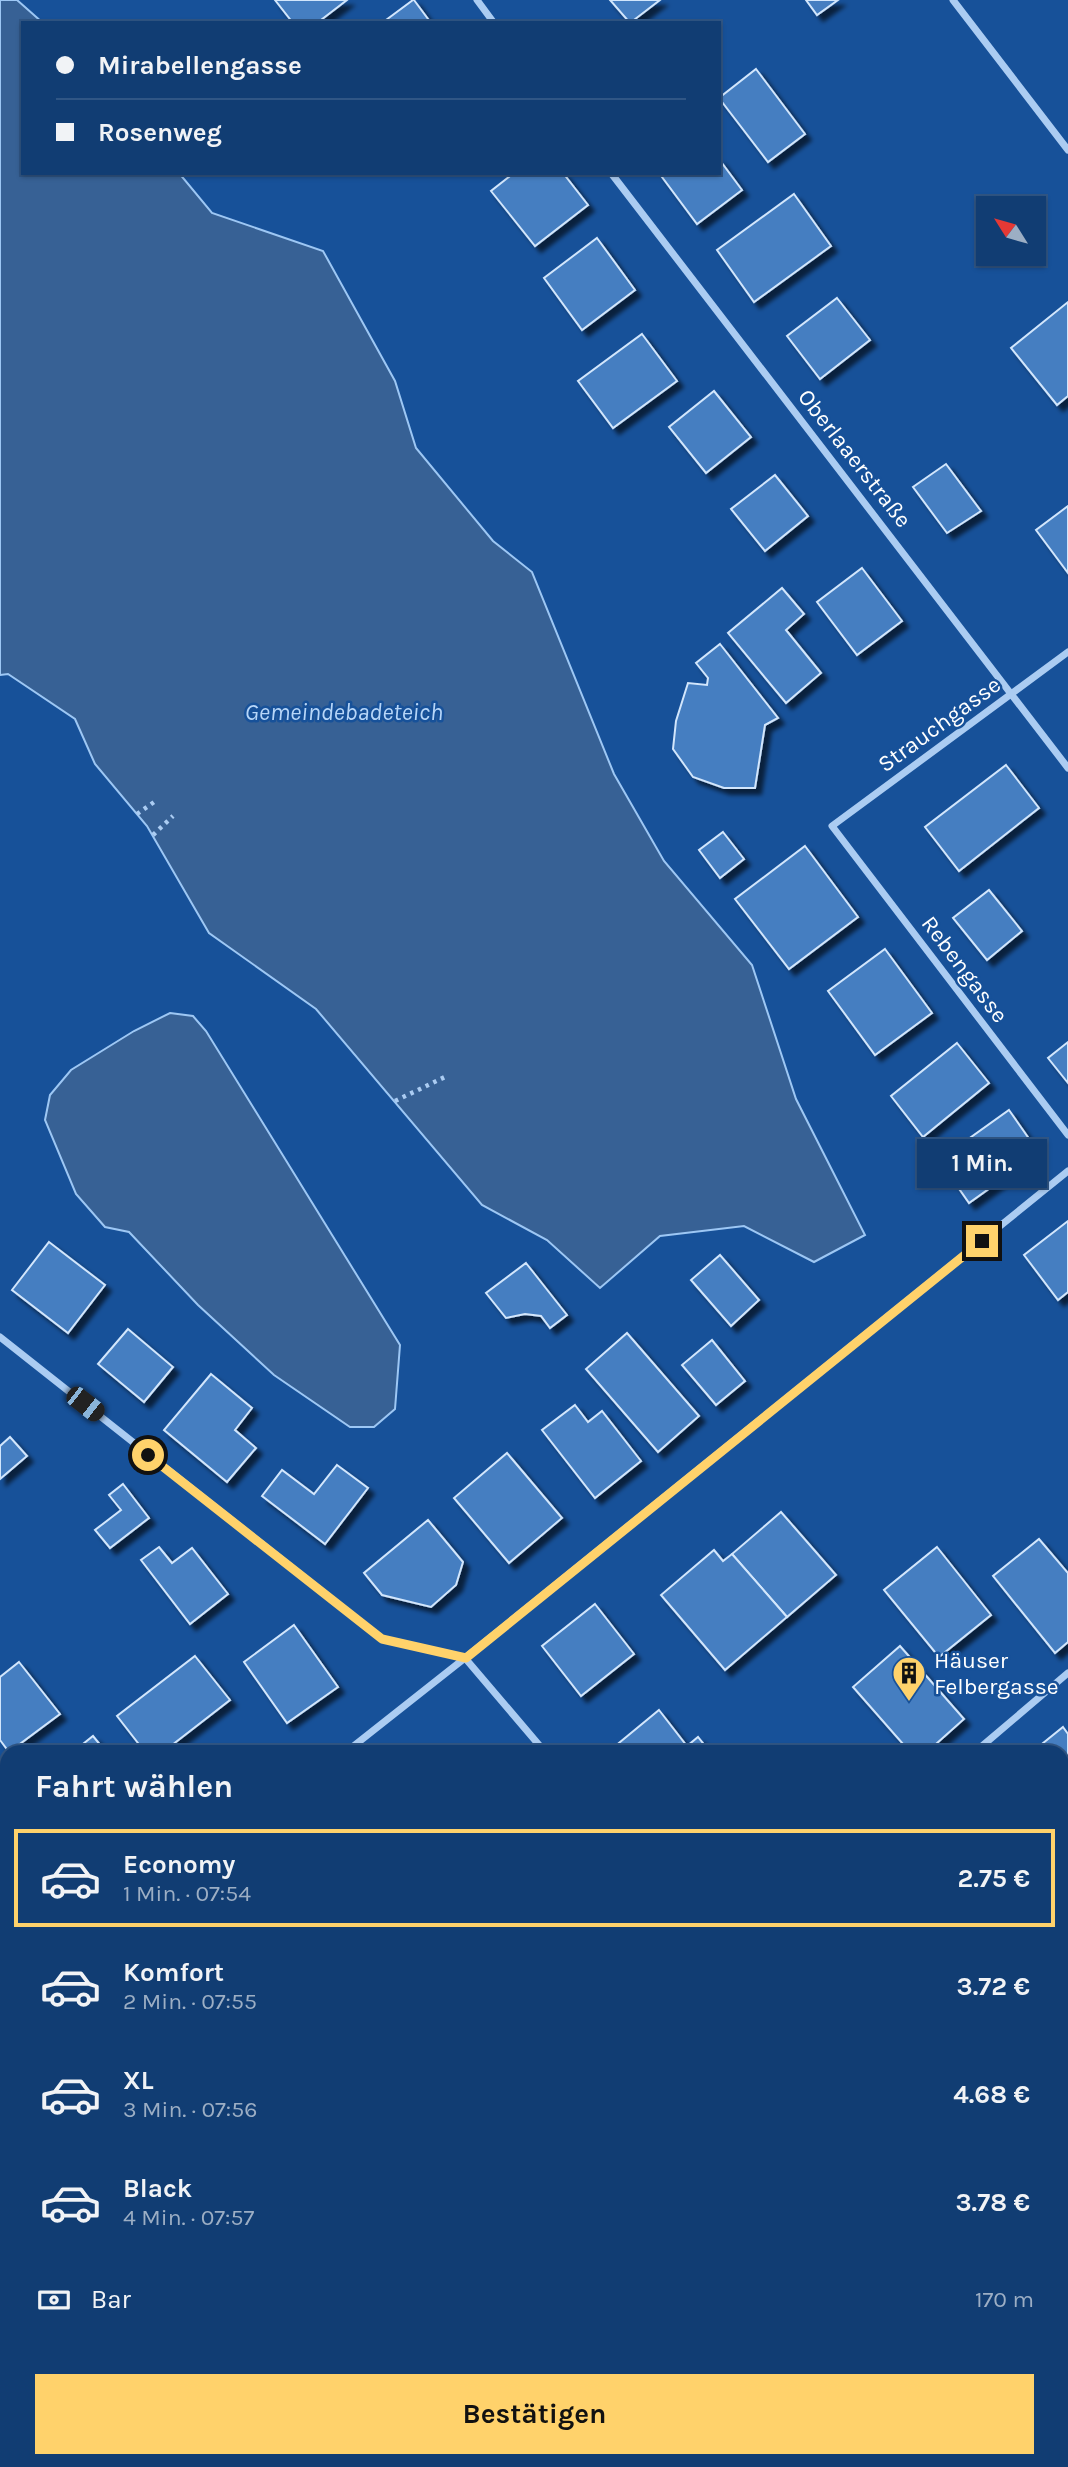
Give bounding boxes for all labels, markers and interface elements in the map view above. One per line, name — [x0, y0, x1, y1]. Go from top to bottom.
text: Mirabellengasse — [98, 50, 302, 81]
text: Rosenweg — [98, 117, 222, 148]
north arrow — [976, 196, 1046, 266]
map controls — [976, 196, 1046, 266]
street label: Oberlaaerstraße — [792, 384, 917, 533]
street label: Strauchgasse — [873, 671, 1006, 778]
water label: Gemeindebadeteich — [245, 698, 443, 726]
street label: Rebengasse — [916, 911, 1014, 1028]
callout: 1 Min. — [917, 1140, 1047, 1188]
text: 1 Min. — [952, 1150, 1012, 1177]
route end — [966, 1225, 998, 1257]
car — [62, 1383, 109, 1425]
route start — [132, 1439, 164, 1471]
place label: Häuser Felbergasse — [934, 1647, 1059, 1700]
building icon: Häuser Felbergasse — [890, 1654, 928, 1703]
text: Fahrt wählen — [35, 1768, 233, 1805]
icon: car — [39, 1847, 102, 1910]
text: Economy — [123, 1849, 235, 1880]
text: 2.75 € — [958, 1863, 1030, 1894]
text: 1 Min. · 07:54 — [123, 1880, 251, 1907]
icon: car — [39, 1955, 102, 2018]
text: Komfort — [123, 1957, 224, 1988]
text: 3.72 € — [957, 1971, 1030, 2002]
text: 2 Min. · 07:55 — [123, 1988, 257, 2015]
icon: car — [39, 2063, 102, 2126]
text: XL — [123, 2065, 154, 2096]
text: 4.68 € — [953, 2079, 1030, 2110]
text: 3 Min. · 07:56 — [123, 2096, 257, 2123]
icon: car — [39, 2171, 102, 2234]
text: Black — [123, 2173, 192, 2204]
text: 3.78 € — [955, 2187, 1030, 2218]
text: 4 Min. · 07:57 — [123, 2204, 254, 2231]
icon: cash — [35, 2281, 73, 2319]
text: Bar — [91, 2284, 131, 2315]
text: 170 m — [975, 2286, 1034, 2313]
button: Bestätigen — [35, 2374, 1034, 2454]

